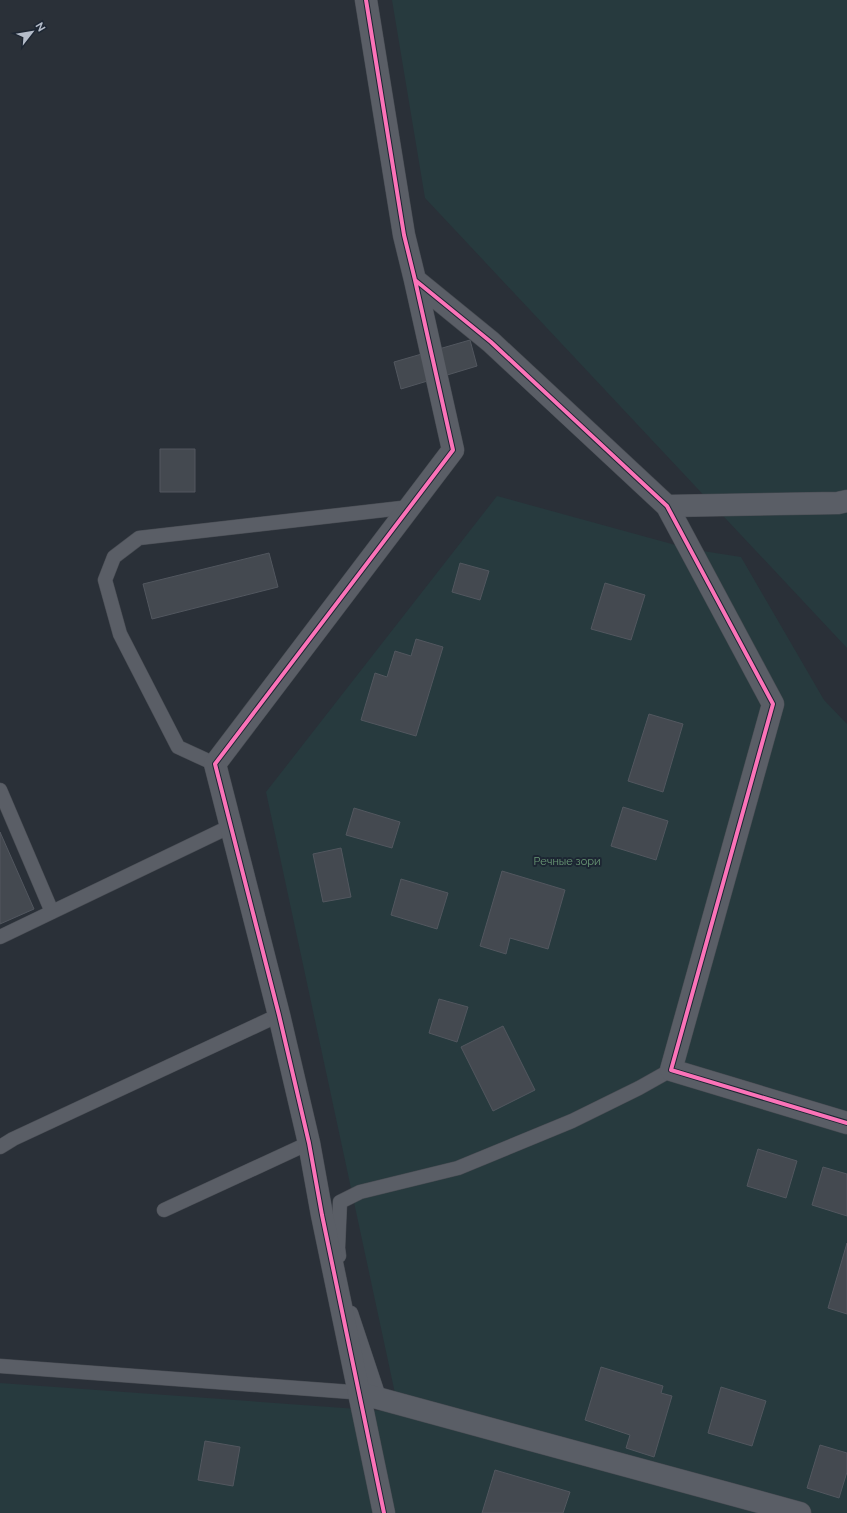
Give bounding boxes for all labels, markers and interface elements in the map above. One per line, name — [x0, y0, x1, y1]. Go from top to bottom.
north arrow — [12, 12, 52, 52]
text: N — [32, 20, 48, 34]
park label: Речные зори — [533, 855, 601, 868]

